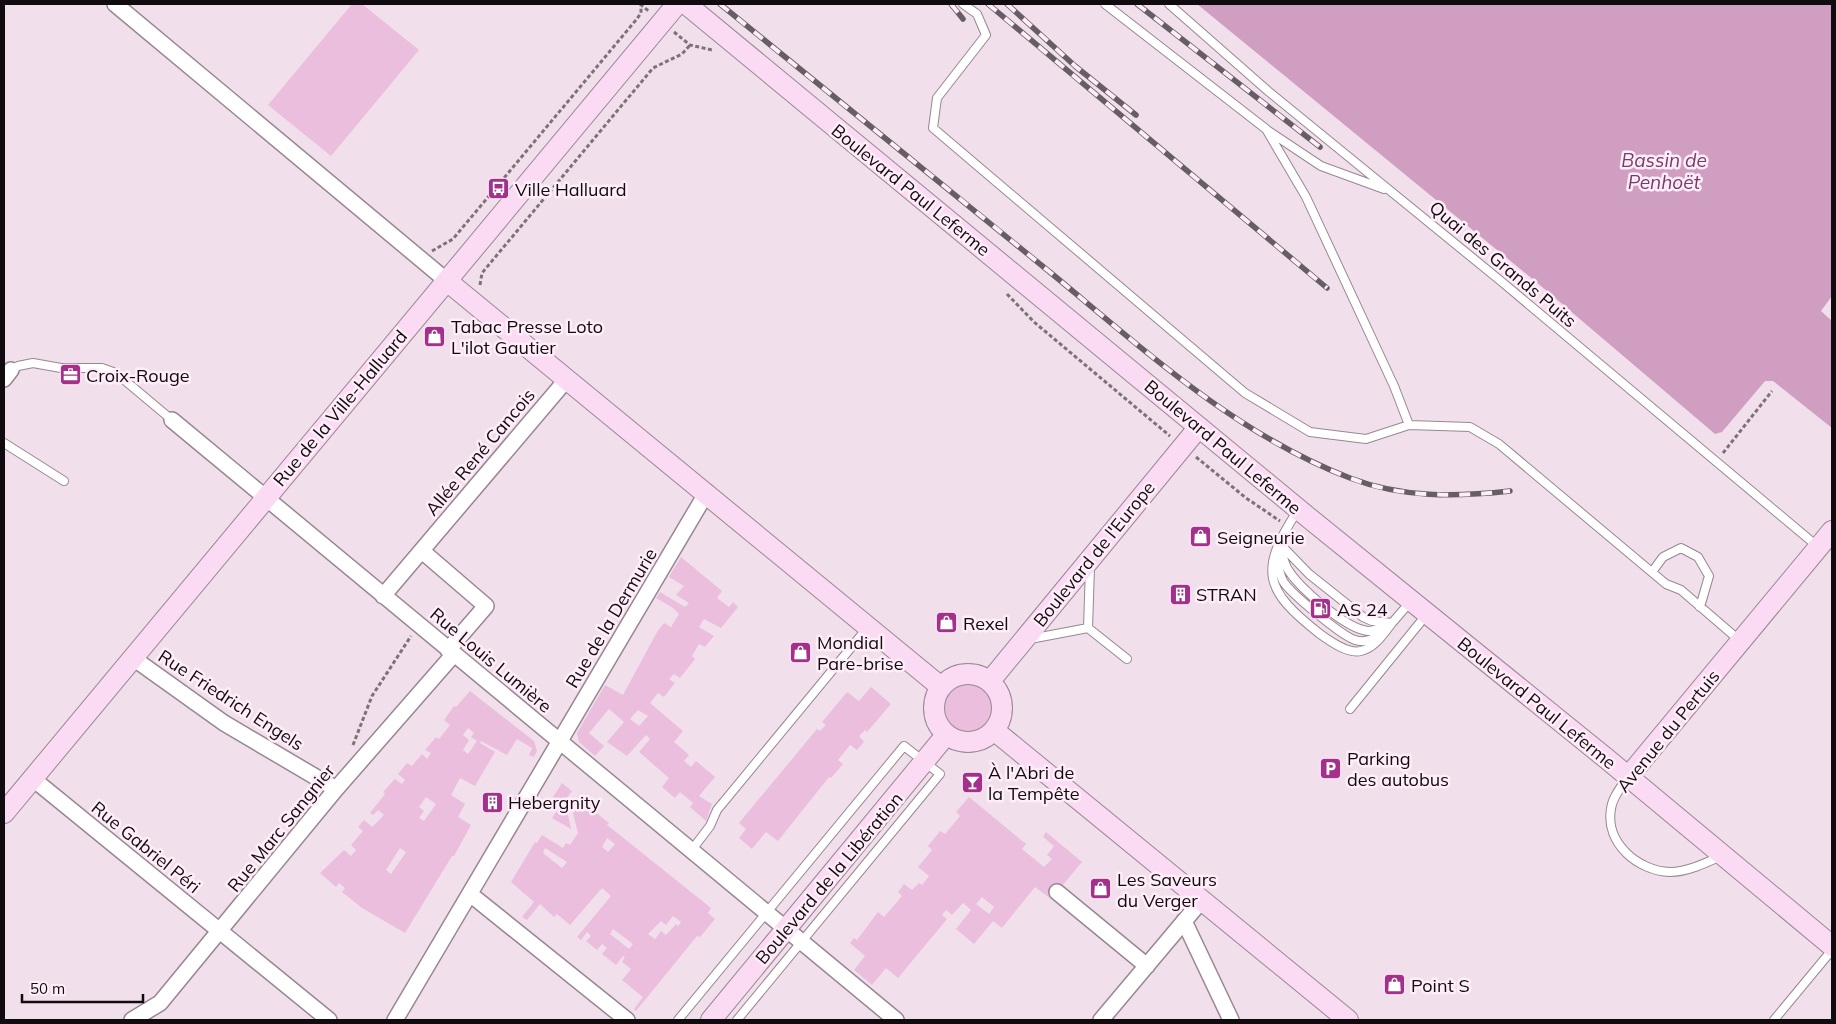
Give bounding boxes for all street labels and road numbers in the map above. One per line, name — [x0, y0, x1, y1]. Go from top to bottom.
street label: Boulevard Paul Leferme — [827, 119, 995, 261]
street label: Quai des Grands Puits — [1425, 196, 1581, 332]
street label: Rue de la Ville-Halluard — [268, 325, 412, 491]
street label: Boulevard Paul Leferme — [1140, 375, 1306, 519]
street label: Allée René Cancois — [420, 384, 540, 520]
street label: Boulevard de l'Europe — [1028, 477, 1160, 631]
street label: Rue de la Dermurie — [560, 544, 662, 692]
street label: Rue Louis Lumière — [425, 602, 557, 718]
street label: Boulevard Paul Leferme — [1453, 632, 1621, 774]
street label: Rue Friedrich Engels — [154, 644, 308, 756]
street label: Avenue du Pertuis — [1611, 665, 1725, 797]
street label: Rue Marc Sangnier — [222, 759, 340, 897]
street label: Boulevard de la Libération — [750, 787, 908, 969]
street label: Rue Gabriel Péri — [87, 796, 205, 898]

